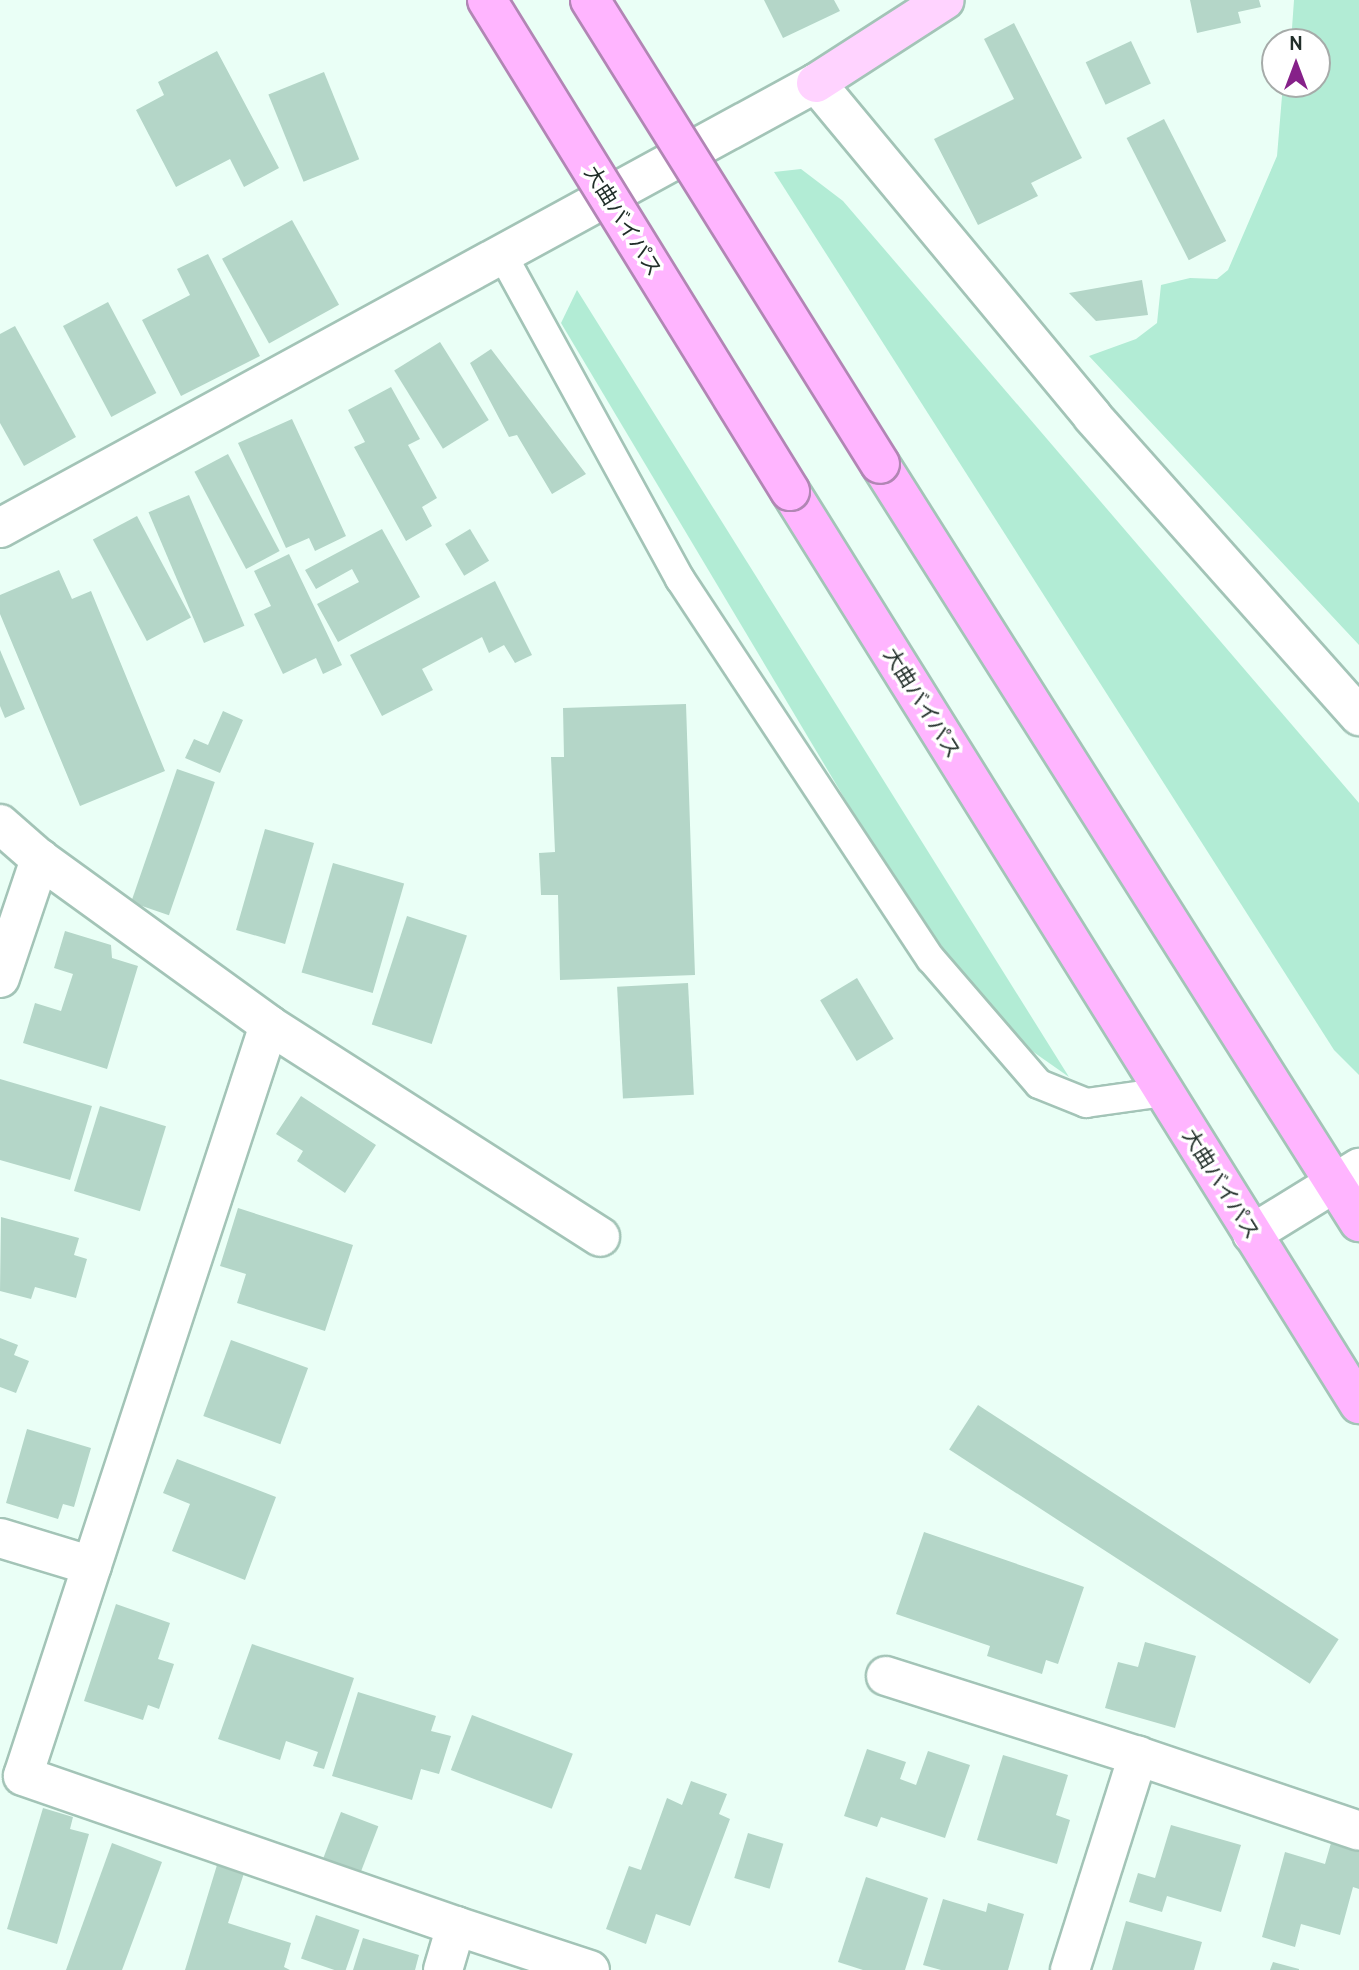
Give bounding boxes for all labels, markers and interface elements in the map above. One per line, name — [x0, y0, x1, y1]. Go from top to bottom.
north arrow — [1261, 28, 1331, 98]
text: N — [1289, 32, 1303, 55]
street label: 大曲バイパス — [579, 161, 667, 281]
street label: 大曲バイパス — [878, 643, 966, 763]
street label: 大曲バイパス — [1177, 1124, 1265, 1244]

